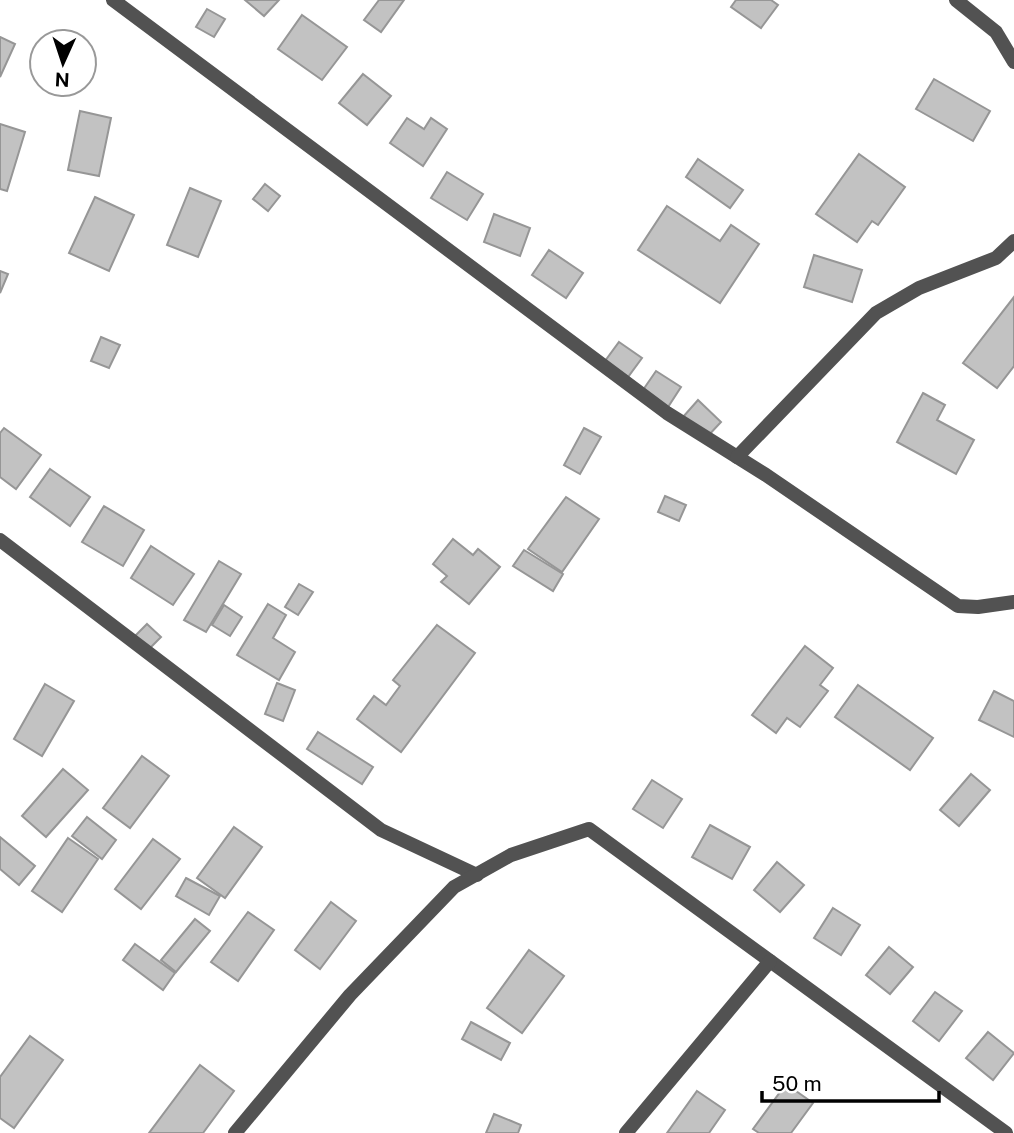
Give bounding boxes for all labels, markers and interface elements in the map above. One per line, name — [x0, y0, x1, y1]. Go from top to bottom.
north arrow — [28, 28, 98, 98]
text: N — [54, 69, 70, 91]
scale bar — [762, 1060, 939, 1104]
text: 50 m — [772, 1071, 822, 1096]

